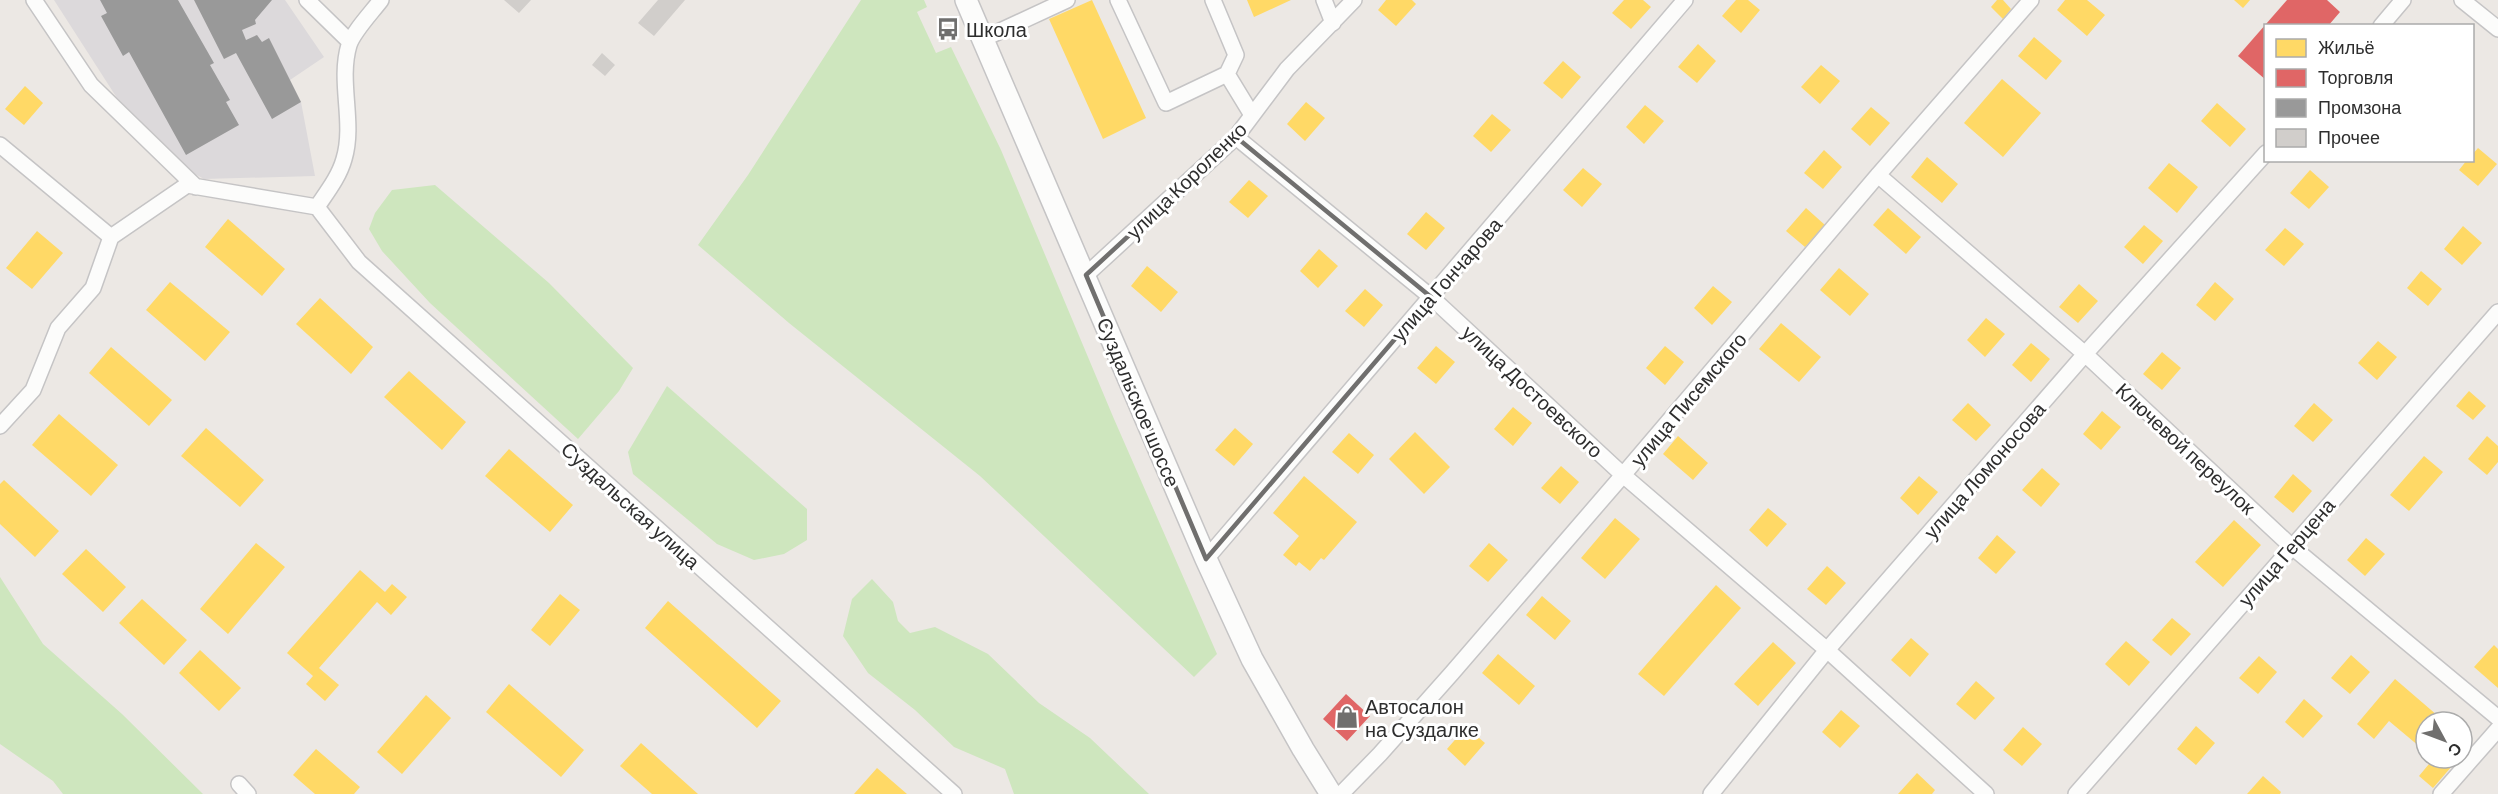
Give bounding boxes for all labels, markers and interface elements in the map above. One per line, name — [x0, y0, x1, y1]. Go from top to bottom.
bus stop icon: Школа — [935, 16, 961, 42]
place label: Школа — [966, 17, 1028, 41]
legend — [2264, 24, 2474, 162]
text: Жильё — [2318, 36, 2375, 58]
text: Торговля — [2318, 66, 2393, 88]
text: Промзона — [2318, 96, 2402, 118]
street label: улица Короленко — [1121, 117, 1251, 243]
text: Прочее — [2318, 126, 2380, 148]
street label: улица Гончарова — [1386, 212, 1507, 346]
street label: Суздальское шоссе — [1092, 314, 1186, 490]
street label: улица Достоевского — [1458, 320, 1608, 462]
street label: улица Писемского — [1625, 327, 1751, 471]
street label: Ключевой переулок — [2111, 377, 2261, 519]
street label: улица Ломоносова — [1918, 396, 2050, 543]
street label: Суздальская улица — [557, 436, 706, 574]
street label: улица Герцена — [2233, 492, 2340, 611]
place label: Автосалон на Суздалке — [1365, 694, 1479, 741]
shop icon: Автосалон на Суздалке — [1334, 704, 1360, 730]
north arrow — [2414, 710, 2474, 770]
text: С — [2444, 740, 2467, 761]

